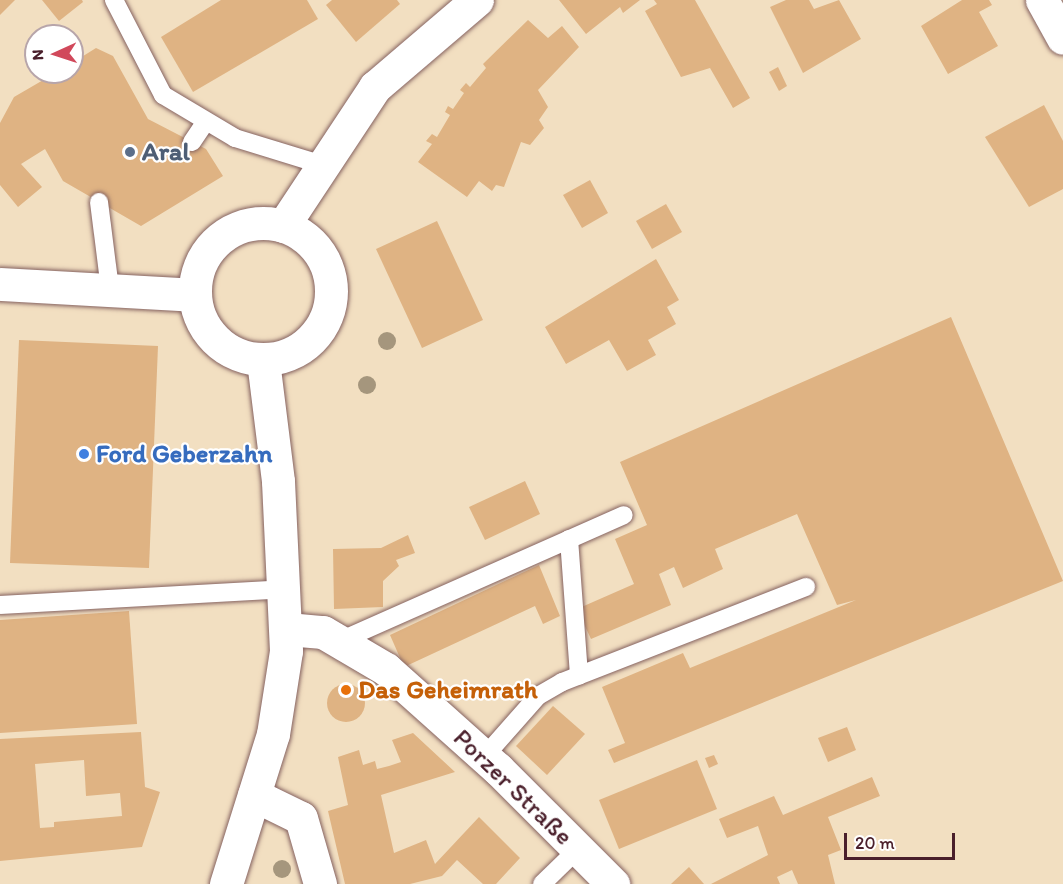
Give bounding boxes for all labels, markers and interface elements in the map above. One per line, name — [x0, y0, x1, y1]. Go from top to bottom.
north arrow — [24, 24, 84, 84]
text: N — [28, 49, 47, 61]
place label: Aral — [142, 136, 190, 168]
marker: Aral — [123, 145, 137, 159]
place label: Ford Geberzahn — [96, 438, 271, 470]
marker: Ford Geberzahn — [77, 447, 91, 461]
place label: Das Geheimrath — [358, 674, 537, 706]
marker: Das Geheimrath — [339, 683, 353, 697]
street label: Porzer Straße — [447, 722, 579, 852]
scale bar — [847, 821, 958, 859]
text: 20 m — [855, 832, 895, 854]

